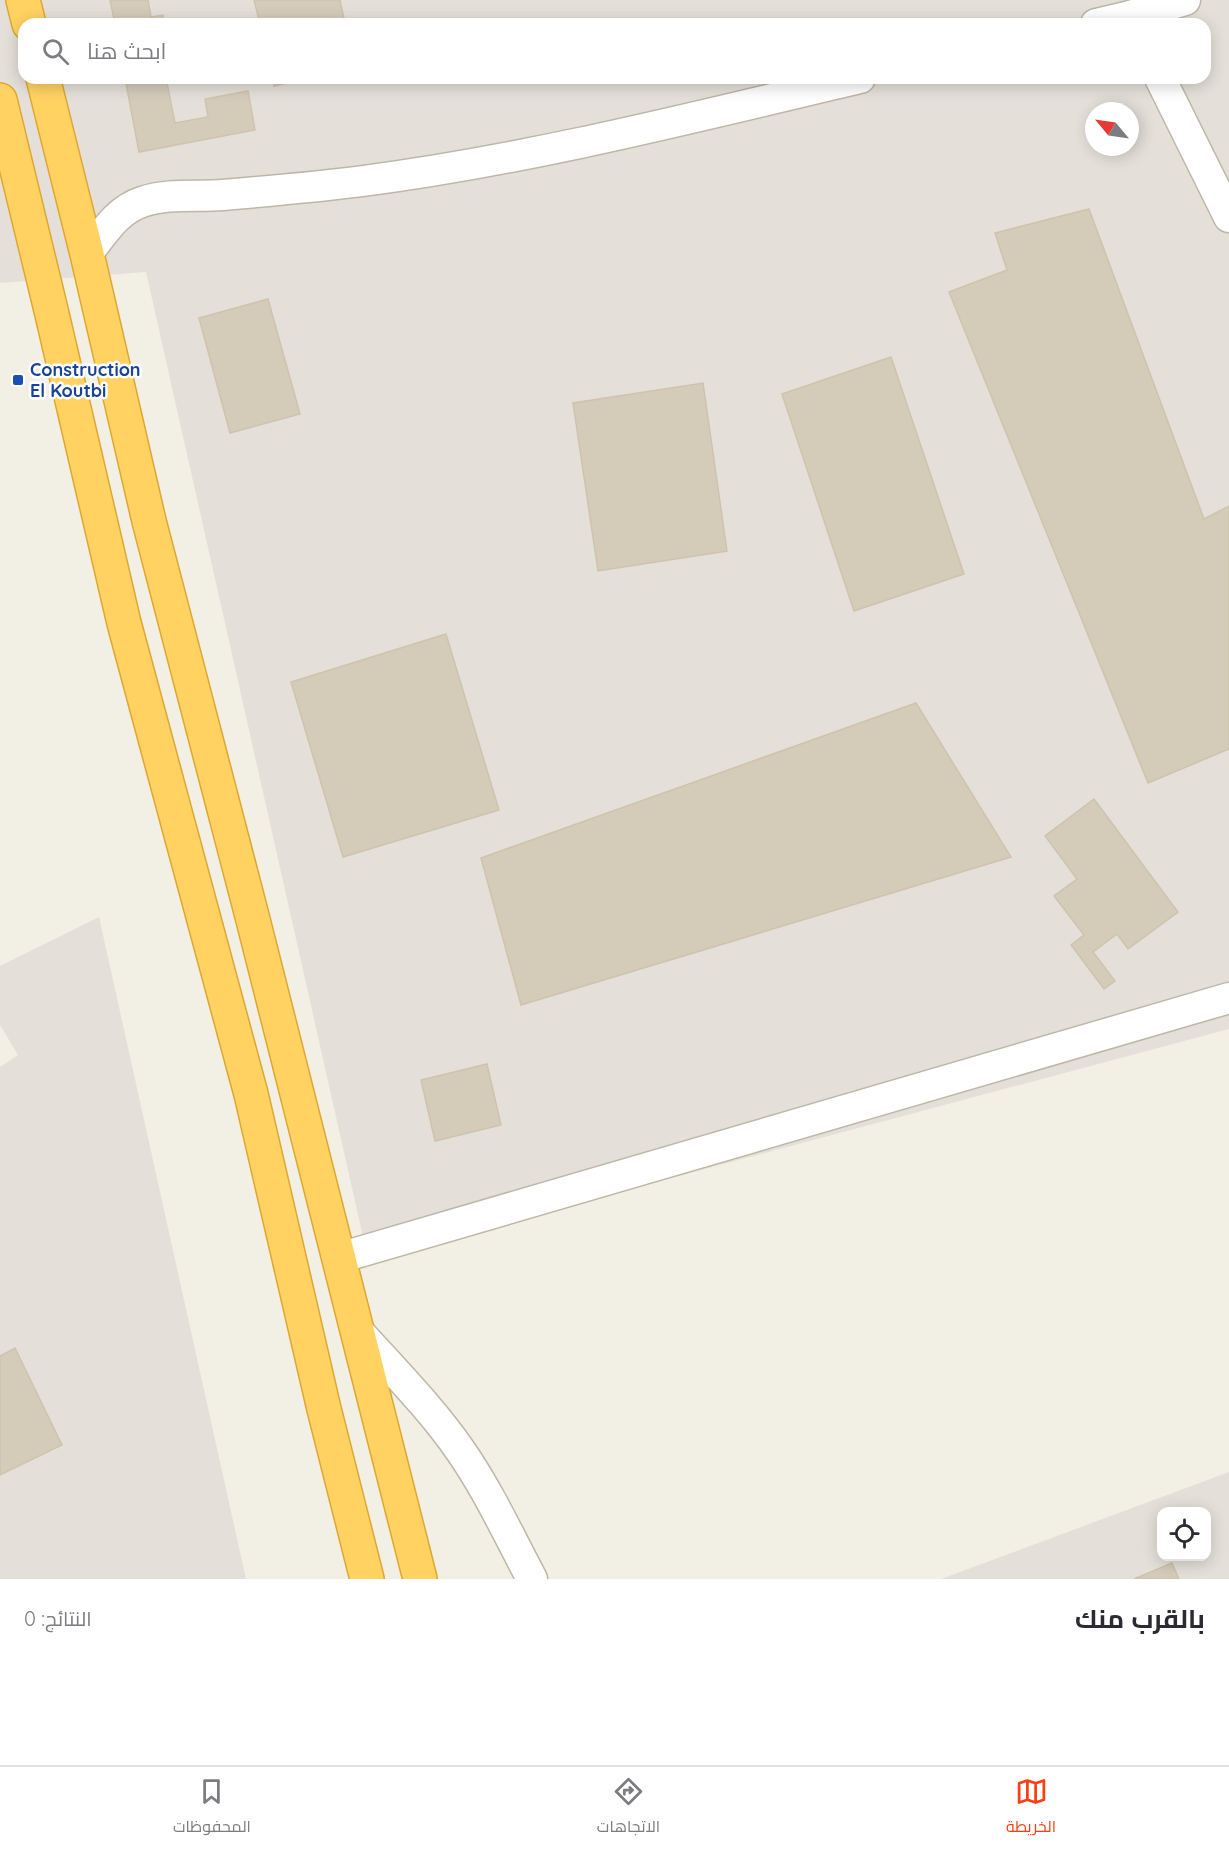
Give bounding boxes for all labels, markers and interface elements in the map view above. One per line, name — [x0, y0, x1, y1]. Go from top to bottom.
search box — [18, 18, 1211, 84]
icon: search — [39, 35, 72, 68]
text: ابحث هنا — [87, 37, 167, 65]
north arrow — [1085, 102, 1139, 156]
place label: Construction El Koutbi — [30, 358, 141, 402]
marker: Construction El Koutbi — [11, 373, 25, 387]
map controls — [1157, 1507, 1211, 1561]
button: locate — [1157, 1507, 1211, 1561]
text: بالقرب منك — [1075, 1602, 1205, 1635]
text: النتائج: 0 — [24, 1606, 92, 1631]
tab: المحفوظات — [173, 1775, 251, 1841]
tab: الاتجاهات — [597, 1775, 660, 1841]
tab: الخريطة — [1006, 1775, 1056, 1841]

